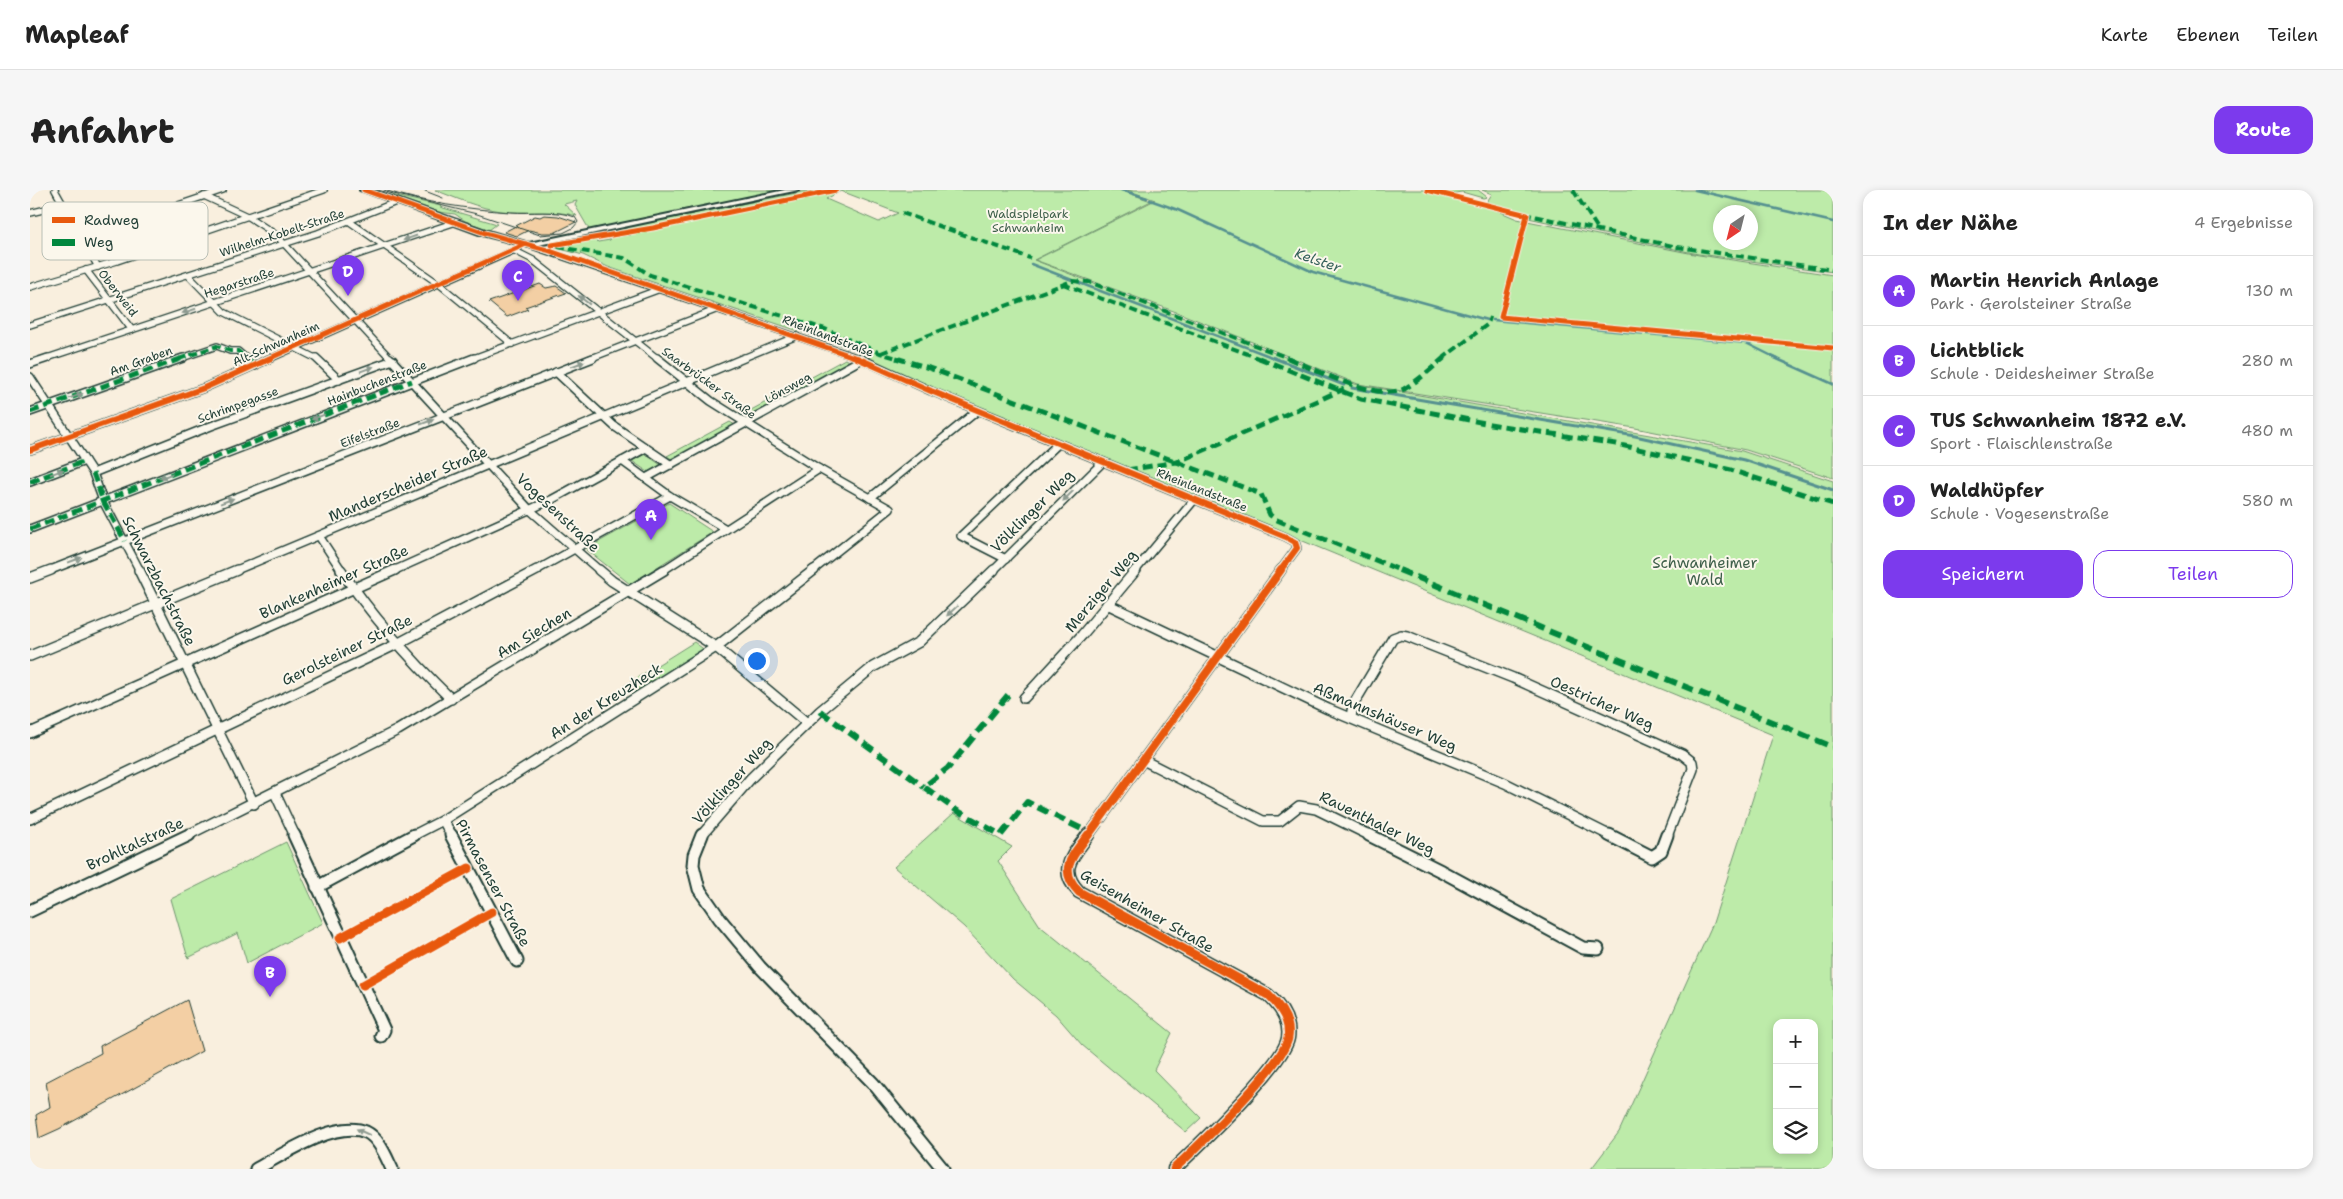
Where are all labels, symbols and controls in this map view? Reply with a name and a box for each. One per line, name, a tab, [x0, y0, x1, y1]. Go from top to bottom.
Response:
text: Mapleaf	[25, 19, 129, 51]
text: Karte	[2101, 23, 2148, 47]
text: Ebenen	[2176, 23, 2240, 47]
text: Teilen	[2268, 23, 2318, 47]
button: Route	[2214, 106, 2313, 154]
text: Anfahrt	[30, 107, 174, 154]
legend	[42, 202, 208, 260]
street label: Wilhelm-Kobelt-Straße	[218, 205, 347, 261]
north arrow	[1713, 205, 1758, 250]
park label: Waldspielpark Schwanheim	[987, 206, 1069, 236]
text: In der Nähe	[1883, 209, 2018, 237]
text: Radweg	[84, 211, 139, 229]
text: 4 Ergebnisse	[2194, 212, 2293, 233]
text: Weg	[84, 233, 113, 251]
one-way arrow	[402, 235, 417, 242]
water label: Kelster	[1292, 244, 1344, 276]
pin: D	[332, 255, 364, 296]
pin: C	[502, 260, 534, 301]
street label: Hegarstraße	[202, 264, 276, 302]
street label: Oberweid	[95, 266, 142, 320]
text: Martin Henrich Anlage	[1930, 268, 2159, 293]
text: A	[1893, 280, 1905, 301]
text: 130 m	[2246, 280, 2293, 301]
text: Park · Gerolsteiner Straße	[1930, 293, 2132, 314]
one-way arrow	[578, 294, 591, 305]
one-way arrow	[181, 308, 196, 316]
street label: Rheinlandstraße	[780, 311, 876, 361]
street label: Alt-Schwanheim	[230, 318, 322, 370]
text: Lichtblick	[1930, 338, 2024, 363]
street label: Am Graben	[107, 342, 175, 380]
street label: Saarbrücker Straße	[659, 343, 760, 423]
text: B	[1894, 350, 1904, 371]
text: 280 m	[2241, 350, 2293, 371]
street label: Hainbuchenstraße	[325, 357, 429, 409]
one-way arrow	[571, 359, 586, 367]
text: Schule · Deidesheimer Straße	[1930, 363, 2155, 384]
one-way arrow	[360, 365, 375, 372]
street label: Lönsweg	[762, 369, 814, 407]
street label: Schrimpegasse	[195, 383, 281, 427]
one-way arrow	[69, 392, 84, 400]
text: TUS Schwanheim 1872 e.V.	[1930, 408, 2187, 433]
one-way arrow	[310, 414, 325, 422]
street label: Eifelstraße	[338, 414, 402, 452]
one-way arrow	[420, 418, 434, 426]
text: C	[1894, 420, 1904, 441]
text: 480 m	[2241, 420, 2293, 441]
text: Sport · Flaischlenstraße	[1930, 433, 2113, 454]
street label: Manderscheider Straße	[325, 441, 491, 527]
street label: Völklinger Weg	[986, 465, 1078, 557]
street label: Rheinlandstraße	[1154, 465, 1250, 516]
one-way arrow	[50, 468, 65, 475]
street label: Vogesenstraße	[512, 469, 604, 557]
one-way arrow	[159, 473, 173, 481]
text: Waldhüpfer	[1930, 478, 2044, 503]
one-way arrow	[1062, 490, 1074, 502]
text: D	[1893, 490, 1905, 511]
text: 580 m	[2242, 490, 2293, 511]
one-way arrow	[220, 497, 235, 505]
pin: A	[635, 499, 667, 540]
text: Schule · Vogesenstraße	[1930, 503, 2109, 524]
street label: Schwarzbachstraße	[118, 513, 200, 649]
street label: Blankenheimer Straße	[256, 540, 412, 624]
street label: Merziger Weg	[1060, 545, 1142, 637]
button: Speichern	[1883, 550, 2083, 598]
button: Teilen	[2093, 550, 2293, 598]
park label: Schwanheimer Wald	[1652, 553, 1758, 590]
one-way arrow	[68, 556, 83, 563]
street label: Am Siechen	[493, 603, 575, 663]
one-way arrow	[947, 605, 959, 617]
street label: Gerolsteiner Straße	[278, 610, 416, 690]
your location	[744, 648, 770, 674]
street label: An der Kreuzheck	[546, 658, 666, 744]
street label: Oestricher Weg	[1547, 671, 1657, 735]
street label: Aßmannshäuser Weg	[1310, 678, 1460, 756]
street label: Völklinger Weg	[688, 733, 776, 829]
street label: Rauenthaler Weg	[1316, 786, 1438, 860]
street label: Brohltalstraße	[83, 813, 187, 875]
street label: Pirmasenser Straße	[451, 816, 535, 950]
street label: Geisenheimer Straße	[1076, 865, 1218, 957]
pin: B	[254, 956, 286, 997]
map controls	[1773, 1019, 1818, 1154]
button: +	[1773, 1019, 1818, 1064]
button: −	[1773, 1064, 1818, 1109]
button: layers	[1773, 1109, 1818, 1154]
one-way arrow	[356, 1127, 370, 1135]

